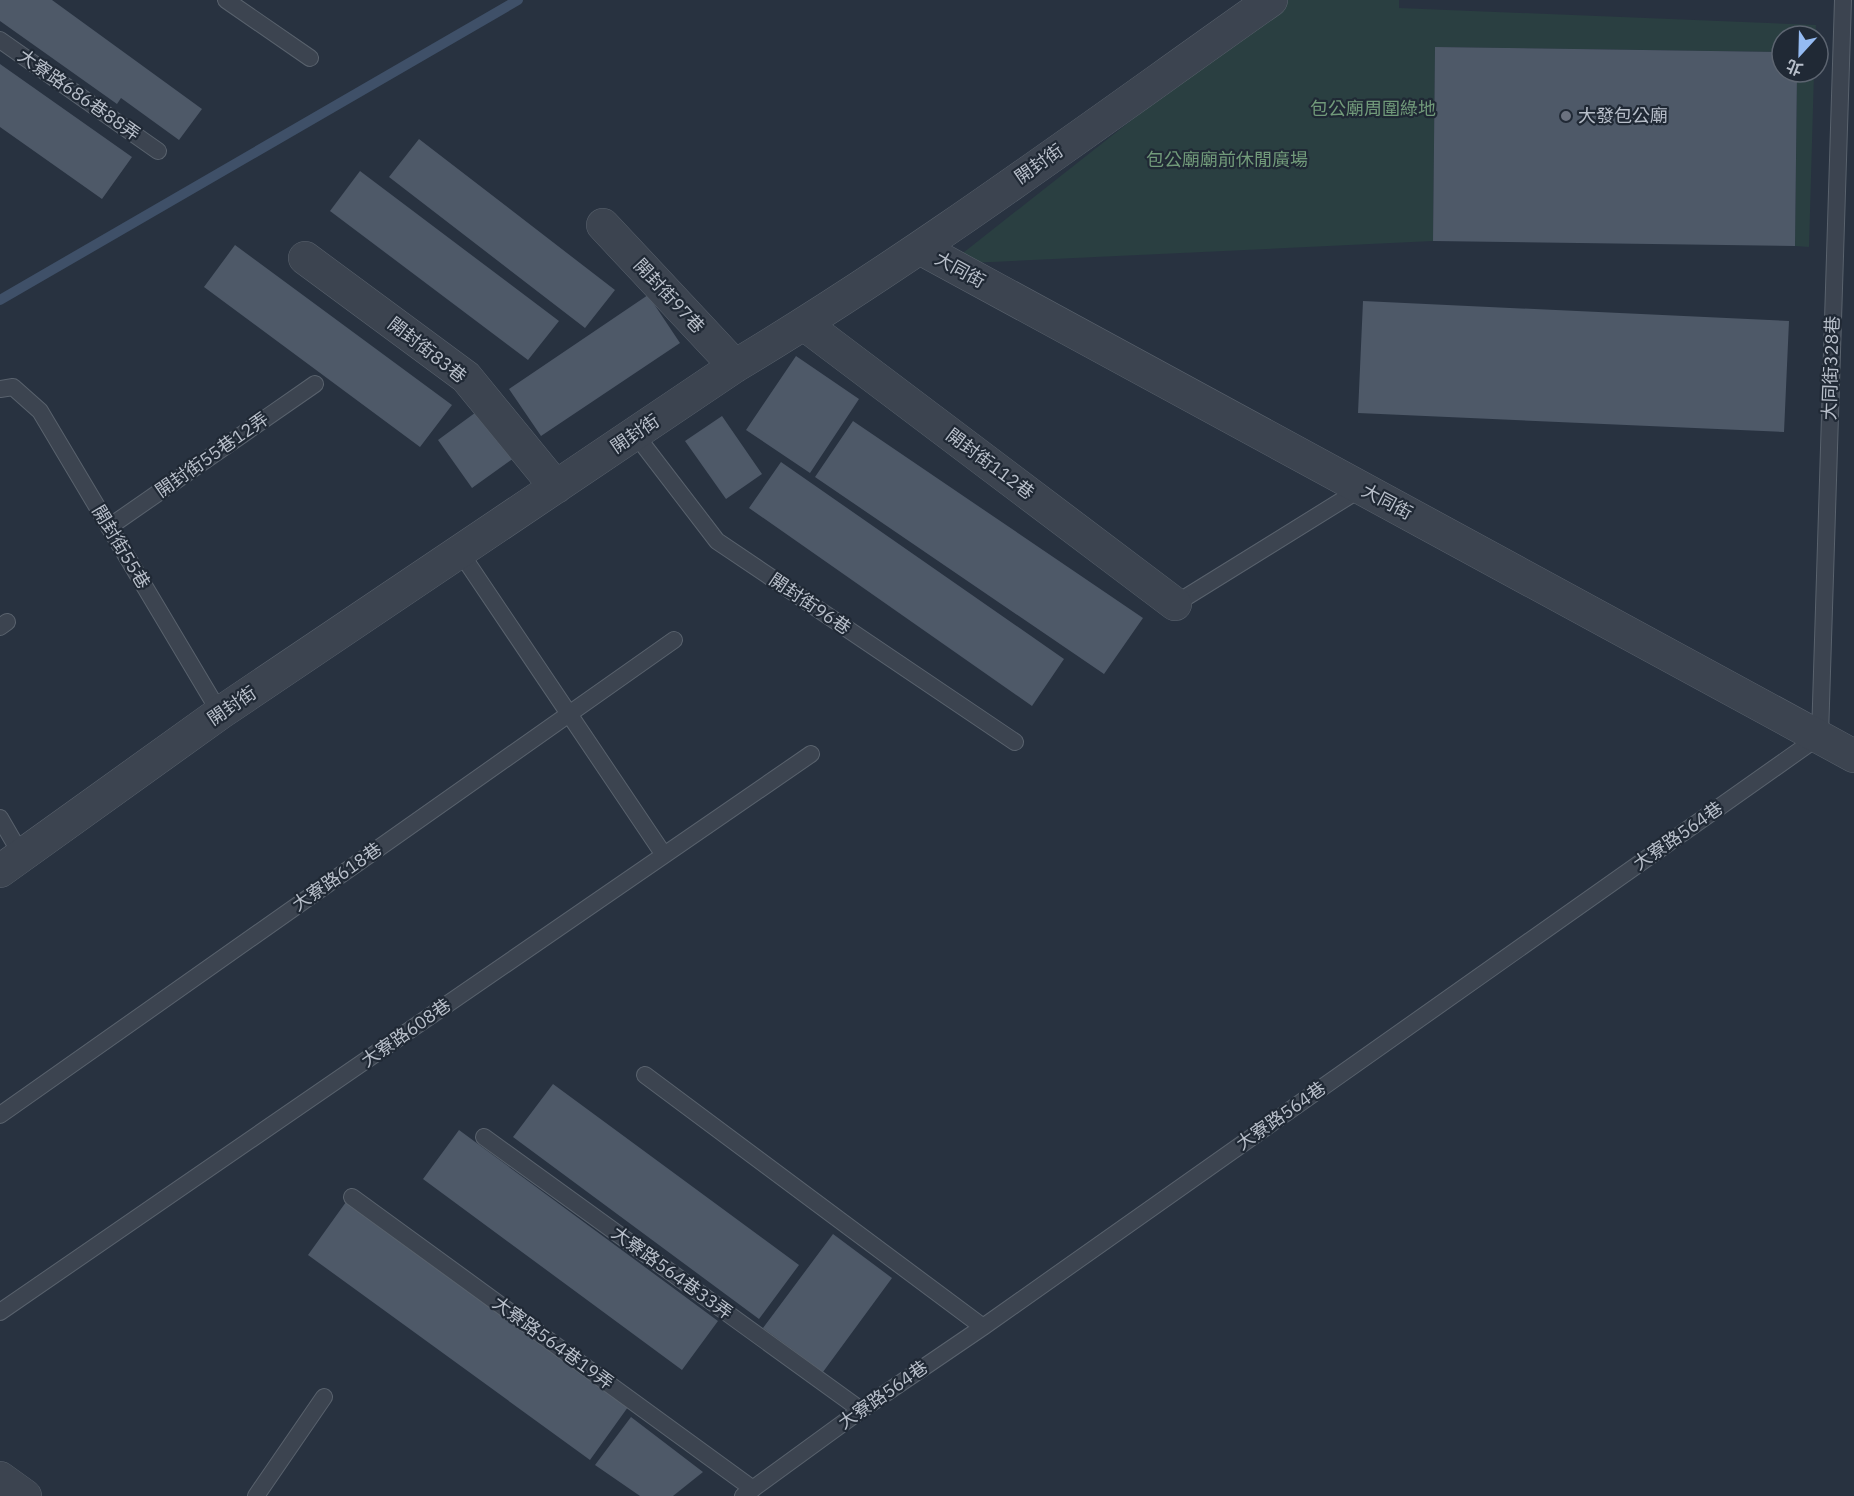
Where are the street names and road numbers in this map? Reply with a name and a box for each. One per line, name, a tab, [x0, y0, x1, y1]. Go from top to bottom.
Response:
street label: 大寮路686巷88弄	[14, 44, 145, 145]
street label: 開封街	[1010, 139, 1067, 188]
street label: 大同街	[931, 246, 989, 293]
street label: 開封街97巷	[629, 254, 710, 338]
street label: 開封街83巷	[383, 312, 471, 387]
street label: 大同街328巷	[1817, 315, 1844, 421]
street label: 開封街55巷12弄	[151, 407, 273, 502]
street label: 開封街	[606, 409, 664, 458]
street label: 開封街112巷	[942, 423, 1039, 504]
street label: 大同街	[1358, 479, 1416, 524]
street label: 開封街55巷	[87, 501, 155, 593]
street label: 開封街96巷	[765, 568, 856, 639]
street label: 開封街	[203, 681, 261, 730]
street label: 大寮路564巷	[1628, 796, 1727, 875]
street label: 大寮路618巷	[287, 837, 386, 916]
street label: 大寮路608巷	[356, 993, 455, 1072]
street label: 大寮路564巷	[1231, 1076, 1330, 1155]
street label: 大寮路564巷33弄	[607, 1221, 737, 1324]
street label: 大寮路564巷19弄	[488, 1291, 618, 1394]
street label: 大寮路564巷	[833, 1355, 932, 1434]

